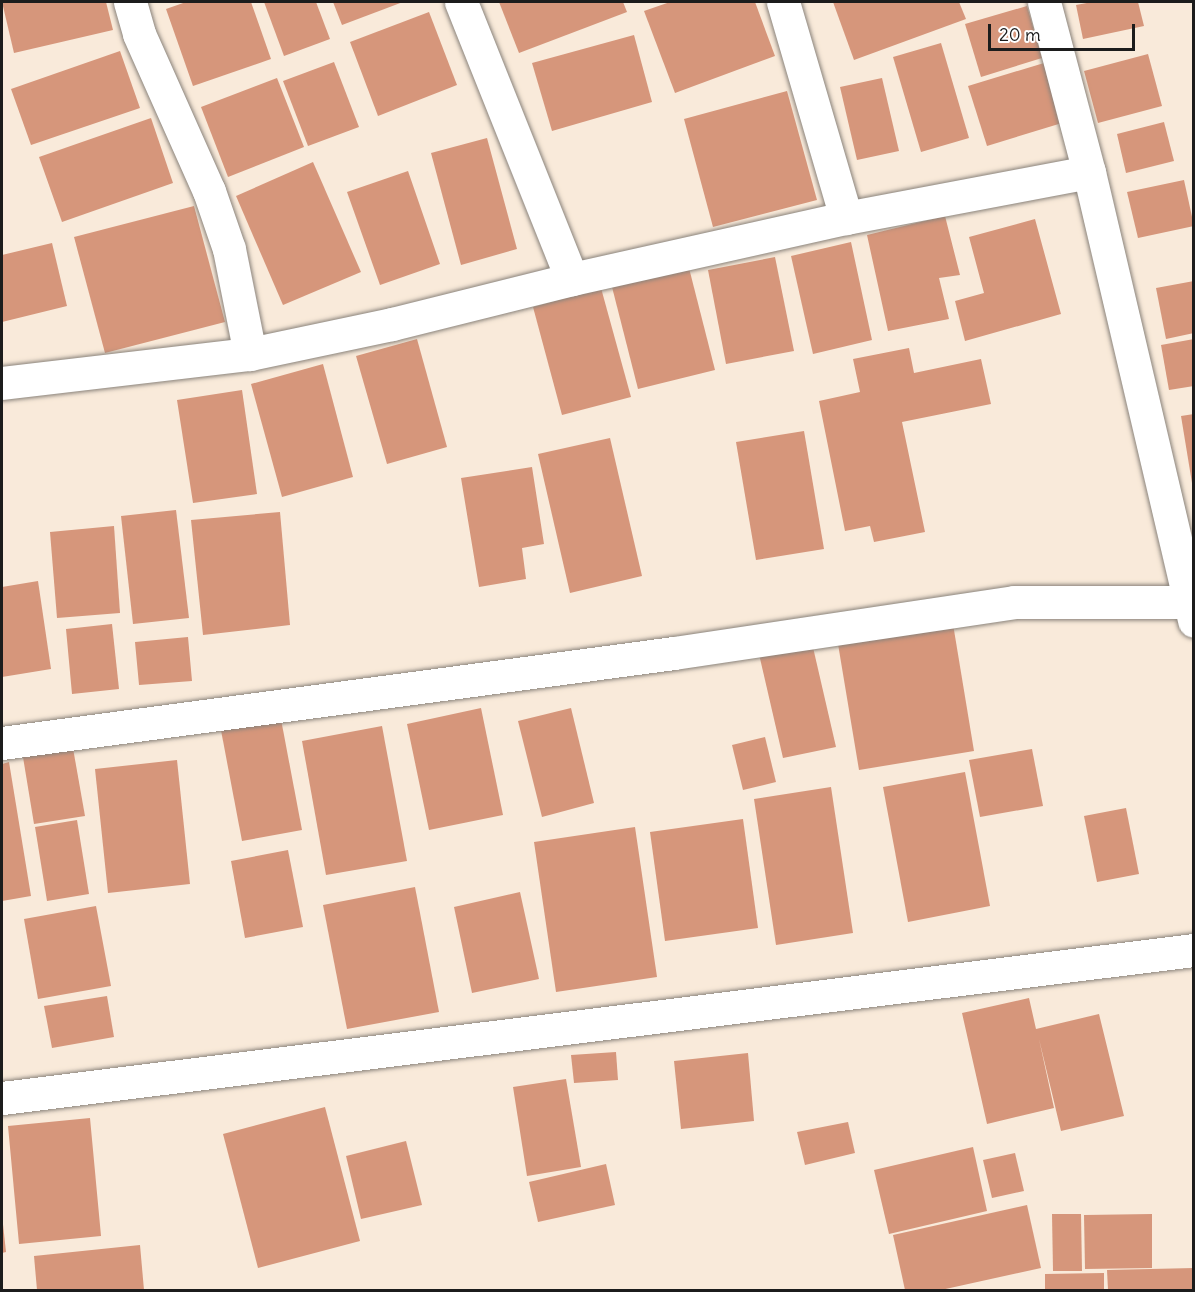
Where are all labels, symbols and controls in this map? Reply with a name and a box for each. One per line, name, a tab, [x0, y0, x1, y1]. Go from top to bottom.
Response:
scale bar	[991, 12, 1138, 50]
text: 20 m	[999, 23, 1041, 46]

